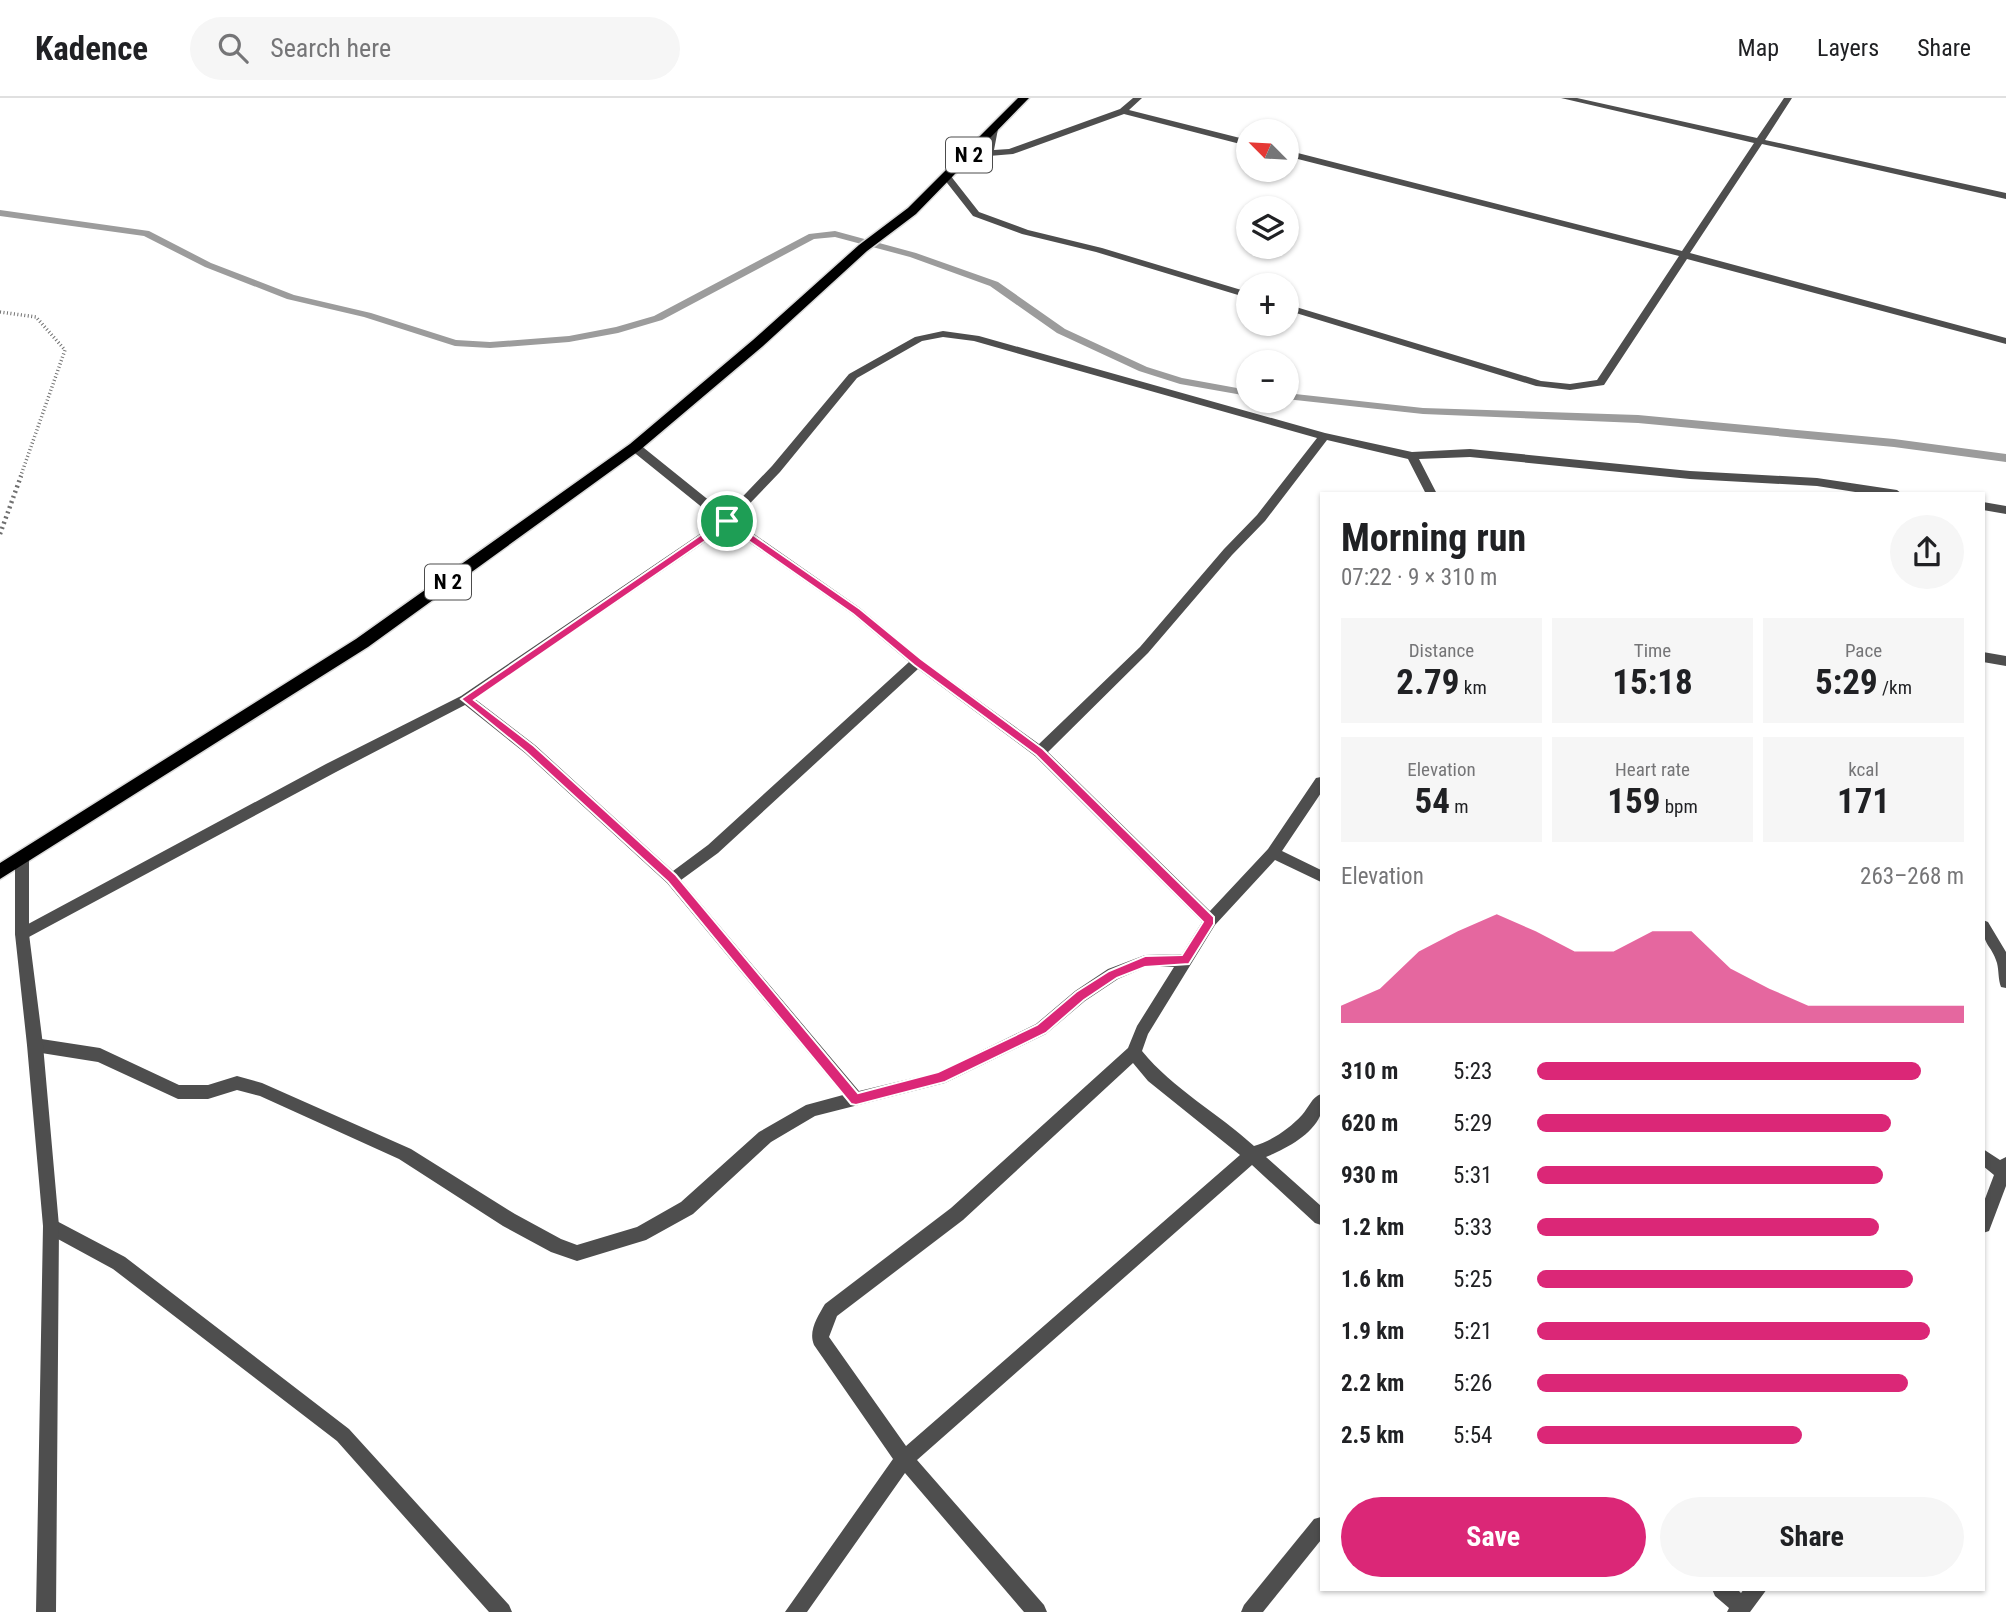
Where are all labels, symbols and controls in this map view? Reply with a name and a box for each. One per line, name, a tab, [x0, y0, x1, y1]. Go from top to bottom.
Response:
search box	[190, 17, 680, 80]
text: Kadence	[35, 29, 148, 68]
icon: search	[214, 29, 252, 67]
text: Search here	[270, 33, 391, 63]
text: Map	[1738, 34, 1779, 62]
text: Layers	[1817, 34, 1879, 62]
text: Share	[1917, 34, 1971, 62]
north arrow	[1236, 119, 1298, 182]
map controls	[1236, 119, 1299, 413]
road number: N 2	[946, 138, 992, 172]
button: layers	[1236, 196, 1299, 259]
button: +	[1236, 273, 1299, 336]
button: −	[1236, 350, 1299, 413]
pin	[697, 491, 757, 551]
icon: arrive	[708, 502, 746, 540]
button: share	[1890, 515, 1964, 589]
text: Morning run	[1341, 516, 1526, 560]
road number: N 2	[425, 564, 471, 600]
text: 07:22 · 9 × 310 m	[1341, 564, 1497, 591]
text: Distance	[1409, 639, 1474, 662]
text: Time	[1634, 639, 1671, 662]
text: Pace	[1845, 639, 1882, 662]
text: 2.79	[1396, 662, 1460, 703]
text: 15:18	[1612, 662, 1693, 703]
text: 5:29	[1815, 662, 1878, 703]
text: km	[1460, 676, 1487, 699]
text: /km	[1878, 676, 1912, 699]
text: Elevation	[1407, 758, 1476, 781]
text: Heart rate	[1615, 758, 1690, 781]
text: kcal	[1848, 758, 1879, 781]
text: 54	[1414, 781, 1450, 822]
text: 159	[1607, 781, 1660, 822]
text: 171	[1837, 781, 1890, 822]
text: m	[1450, 795, 1469, 818]
text: bpm	[1660, 795, 1698, 818]
text: Elevation	[1341, 863, 1424, 890]
text: 263–268 m	[1860, 863, 1964, 890]
text: 310 m	[1341, 1058, 1398, 1085]
text: 5:23	[1453, 1058, 1492, 1085]
text: 620 m	[1341, 1110, 1398, 1137]
text: 5:29	[1453, 1110, 1492, 1137]
text: 930 m	[1341, 1162, 1398, 1189]
text: 5:31	[1453, 1162, 1492, 1189]
text: 1.2 km	[1341, 1214, 1404, 1241]
text: 5:33	[1453, 1214, 1492, 1241]
text: 1.6 km	[1341, 1266, 1404, 1293]
text: 5:25	[1453, 1266, 1492, 1293]
text: 1.9 km	[1341, 1318, 1404, 1345]
text: 5:21	[1453, 1318, 1492, 1345]
text: 2.2 km	[1341, 1370, 1404, 1397]
text: 5:26	[1453, 1370, 1492, 1397]
text: 2.5 km	[1341, 1422, 1404, 1449]
text: 5:54	[1453, 1422, 1492, 1449]
button: Save	[1341, 1497, 1646, 1577]
button: Share	[1660, 1497, 1964, 1577]

